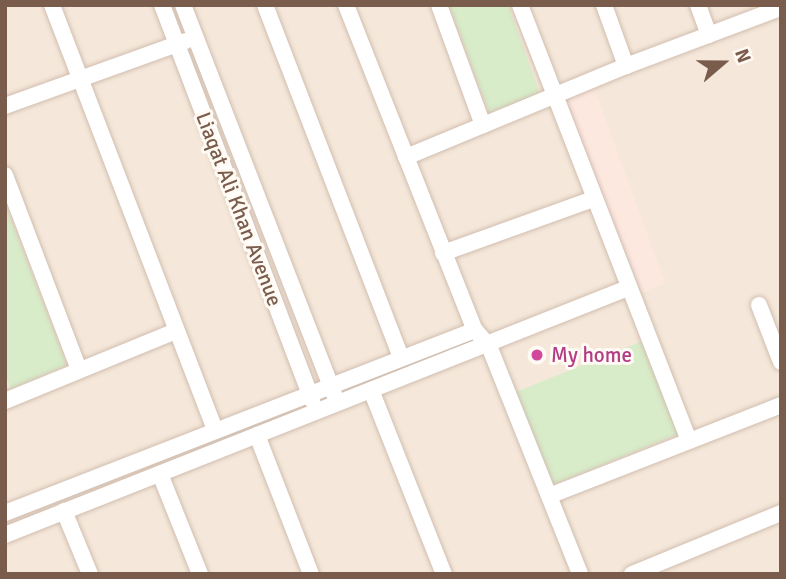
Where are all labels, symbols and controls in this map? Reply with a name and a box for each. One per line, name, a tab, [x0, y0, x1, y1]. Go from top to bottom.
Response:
north arrow	[688, 28, 758, 98]
text: N	[729, 46, 756, 66]
street label: Liaqat Ali Khan Avenue	[190, 108, 288, 310]
place label: My home	[551, 342, 632, 368]
marker: My home	[529, 347, 545, 363]

